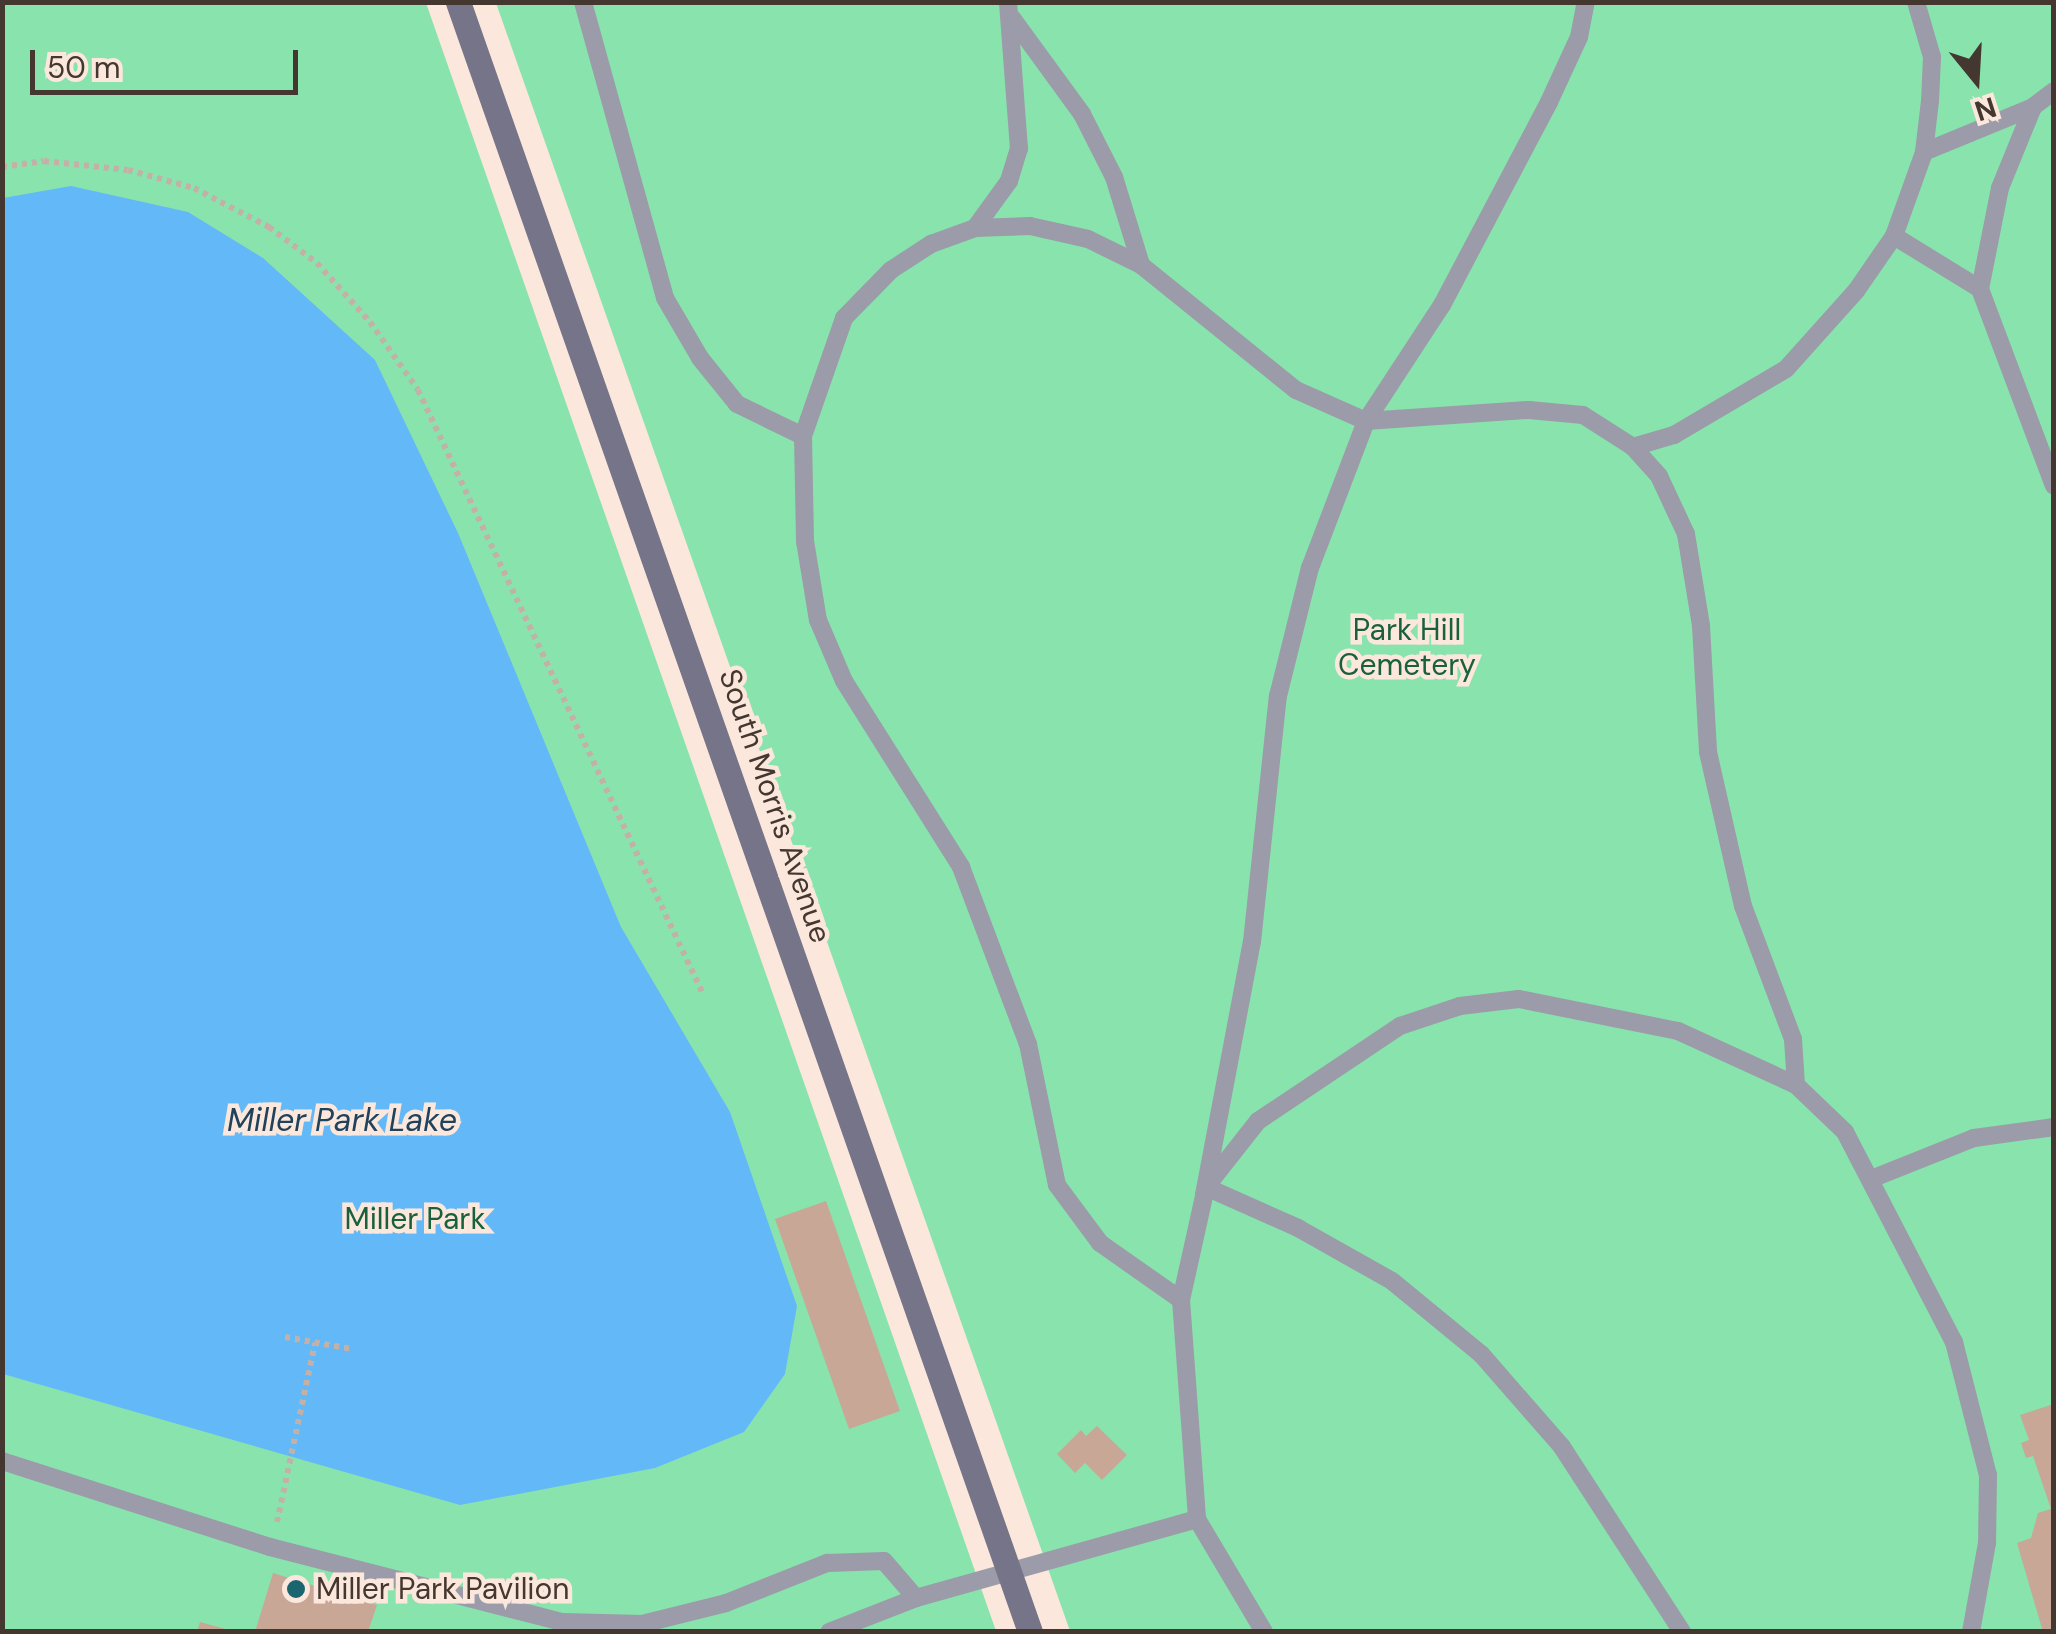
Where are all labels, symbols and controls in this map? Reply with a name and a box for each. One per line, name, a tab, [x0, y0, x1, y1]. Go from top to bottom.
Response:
scale bar	[35, 30, 302, 92]
north arrow	[1926, 30, 2026, 130]
text: 50 m	[47, 48, 121, 87]
text: N	[1970, 88, 2001, 130]
park label: Park Hill Cemetery	[1338, 612, 1476, 682]
street label: South Morris Avenue	[711, 665, 839, 947]
water label: Miller Park Lake	[227, 1101, 457, 1139]
park label: Miller Park	[344, 1201, 486, 1237]
place label: Miller Park Pavilion	[316, 1571, 570, 1607]
marker: Miller Park Pavilion	[285, 1578, 307, 1600]

